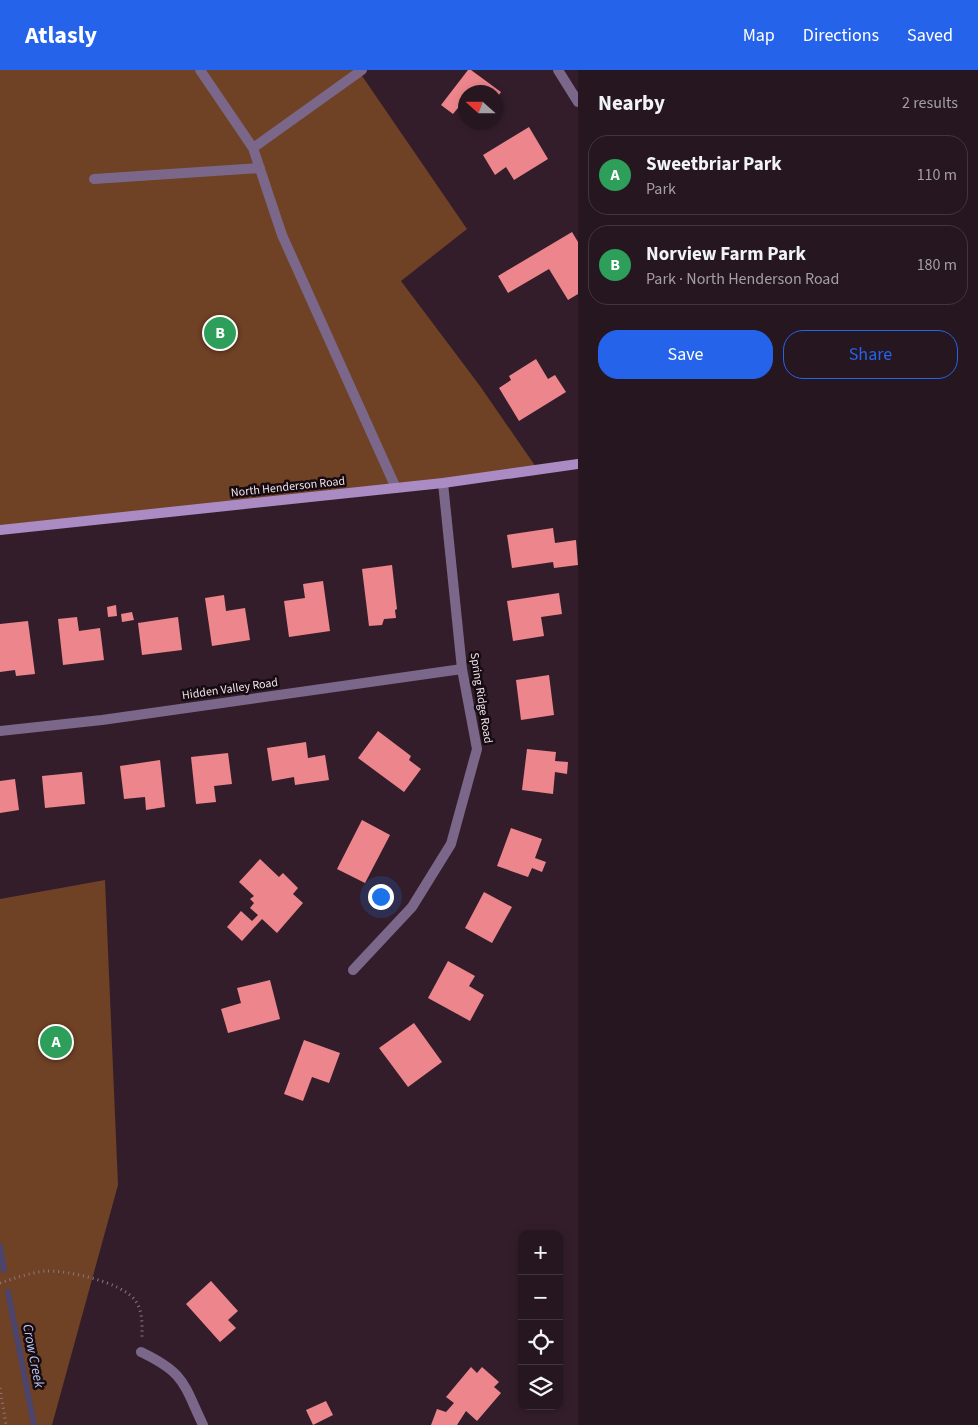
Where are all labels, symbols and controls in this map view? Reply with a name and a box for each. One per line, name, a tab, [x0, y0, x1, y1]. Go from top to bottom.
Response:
text: Atlasly	[25, 18, 97, 53]
text: Map	[743, 23, 775, 48]
text: Directions	[803, 23, 879, 48]
text: Saved	[907, 23, 953, 48]
north arrow	[458, 85, 503, 130]
text: Nearby	[598, 88, 665, 118]
text: 2 results	[902, 92, 958, 114]
text: Sweetbriar Park	[646, 151, 782, 178]
text: A	[610, 164, 620, 186]
text: 110 m	[917, 164, 957, 186]
text: Park	[646, 178, 676, 200]
text: Norview Farm Park	[646, 241, 806, 268]
text: B	[610, 254, 620, 276]
text: 180 m	[917, 254, 957, 276]
text: Park · North Henderson Road	[646, 268, 839, 290]
pin: B	[204, 314, 236, 352]
button: Save	[598, 330, 773, 379]
button: Share	[783, 330, 958, 379]
street label: North Henderson Road	[230, 473, 346, 501]
street label: Spring Ridge Road	[465, 651, 497, 745]
street label: Hidden Valley Road	[181, 674, 279, 704]
your location	[368, 884, 394, 910]
pin: A	[40, 1023, 72, 1061]
map controls	[518, 1230, 563, 1410]
button: +	[518, 1230, 563, 1275]
button: −	[518, 1275, 563, 1320]
button: locate	[518, 1320, 563, 1365]
water label: Crow Creek	[17, 1322, 49, 1390]
button: layers	[518, 1365, 563, 1410]

